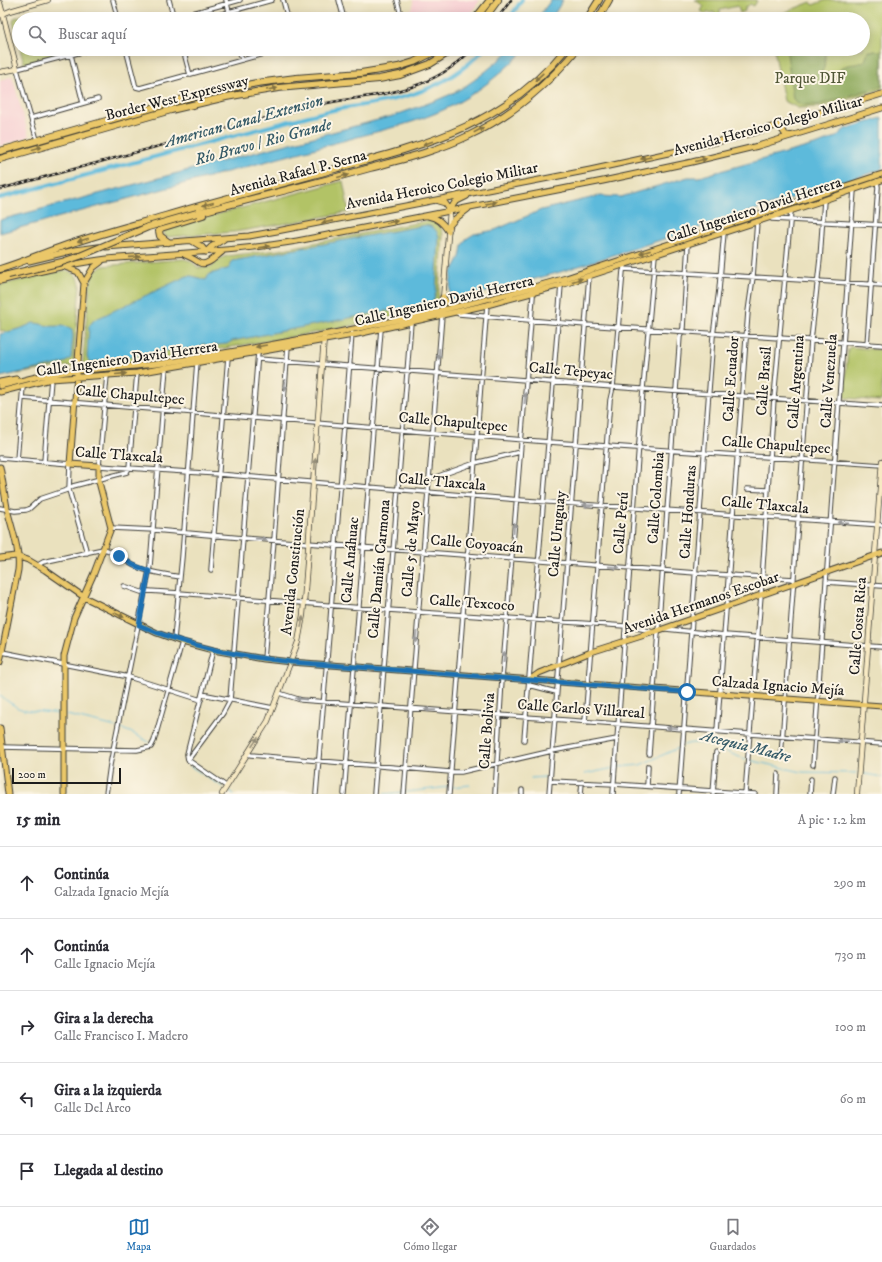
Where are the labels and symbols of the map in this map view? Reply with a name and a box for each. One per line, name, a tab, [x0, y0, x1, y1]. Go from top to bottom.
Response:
park label: Parque DIF	[774, 69, 846, 88]
street label: Border West Expressway	[103, 71, 252, 125]
one-way arrow	[534, 72, 544, 82]
one-way arrow	[266, 86, 278, 92]
water label: American Canal Extension	[161, 90, 325, 152]
street label: Avenida Heroico Colegio Militar	[671, 91, 865, 160]
water label: Río Bravo / Rio Grande	[192, 114, 334, 170]
one-way arrow	[473, 127, 485, 134]
one-way arrow	[421, 140, 433, 146]
one-way arrow	[32, 145, 44, 151]
street label: Avenida Rafael P. Serna	[228, 145, 369, 200]
one-way arrow	[640, 155, 652, 161]
one-way arrow	[695, 157, 707, 163]
street label: Avenida Heroico Colegio Militar	[344, 158, 540, 214]
one-way arrow	[337, 172, 349, 178]
street label: Calle Ingeniero David Herrera	[664, 173, 844, 247]
one-way arrow	[485, 200, 497, 206]
one-way arrow	[202, 201, 214, 207]
one-way arrow	[320, 219, 333, 225]
one-way arrow	[386, 219, 398, 225]
one-way arrow	[77, 237, 89, 243]
one-way arrow	[258, 244, 270, 250]
one-way arrow	[639, 249, 651, 255]
one-way arrow	[129, 254, 141, 261]
street label: Calle Ingeniero David Herrera	[353, 271, 536, 331]
one-way arrow	[571, 277, 583, 283]
street label: Calle Venezuela	[816, 333, 842, 429]
street label: Calle Argentina	[783, 334, 809, 430]
street label: Calle Ecuador	[719, 335, 743, 422]
street label: Calle Ingeniero David Herrera	[35, 337, 219, 381]
one-way arrow	[255, 343, 267, 349]
street label: Calle Brasil	[752, 345, 776, 416]
one-way arrow	[436, 348, 443, 360]
street label: Calle Tepeyac	[528, 358, 614, 384]
one-way arrow	[115, 371, 127, 377]
one-way arrow	[282, 379, 289, 391]
street label: Calle Chapultepec	[75, 381, 186, 409]
one-way arrow	[522, 392, 528, 404]
street label: Calle Chapultepec	[398, 408, 509, 436]
street label: Calle Chapultepec	[721, 432, 832, 458]
street label: Calle Tlaxcala	[74, 442, 164, 468]
street label: Calle Colombia	[643, 451, 669, 545]
one-way arrow	[312, 458, 319, 470]
street label: Calle Honduras	[675, 465, 701, 559]
street label: Calle Tlaxcala	[397, 469, 487, 495]
street label: Calle Uruguay	[544, 489, 570, 578]
street label: Calle Perú	[609, 491, 633, 555]
street label: Calle Tlaxcala	[720, 492, 810, 518]
street label: Calle Damián Carmona	[363, 498, 395, 639]
street label: Calle 5 de Mayo	[397, 500, 425, 598]
one-way arrow	[581, 502, 594, 508]
street label: Avenida Constitución	[277, 508, 309, 636]
street label: Calle Anáhuac	[337, 516, 363, 604]
one-way arrow	[837, 519, 849, 526]
one-way arrow	[511, 522, 518, 534]
street label: Calle Coyoacán	[430, 530, 525, 558]
one-way arrow	[255, 536, 267, 543]
route end	[110, 547, 128, 565]
one-way arrow	[608, 563, 620, 570]
street label: Avenida Hermanos Escobar	[620, 567, 782, 639]
street label: Calle Costa Rica	[845, 576, 871, 676]
street label: Calle Texcoco	[429, 591, 515, 615]
one-way arrow	[113, 612, 124, 618]
one-way arrow	[299, 616, 305, 628]
one-way arrow	[413, 631, 419, 643]
one-way arrow	[500, 651, 507, 663]
street label: Calzada Ignacio Mejía	[711, 672, 846, 700]
route start	[678, 683, 696, 701]
street label: Calle Bolivia	[475, 691, 499, 770]
street label: Calle Carlos Villareal	[517, 695, 646, 723]
one-way arrow	[295, 696, 307, 702]
one-way arrow	[424, 706, 436, 713]
one-way arrow	[666, 724, 678, 731]
water label: Acequia Madre	[697, 725, 793, 767]
one-way arrow	[251, 737, 259, 747]
one-way arrow	[837, 737, 849, 744]
scale bar	[12, 766, 121, 785]

